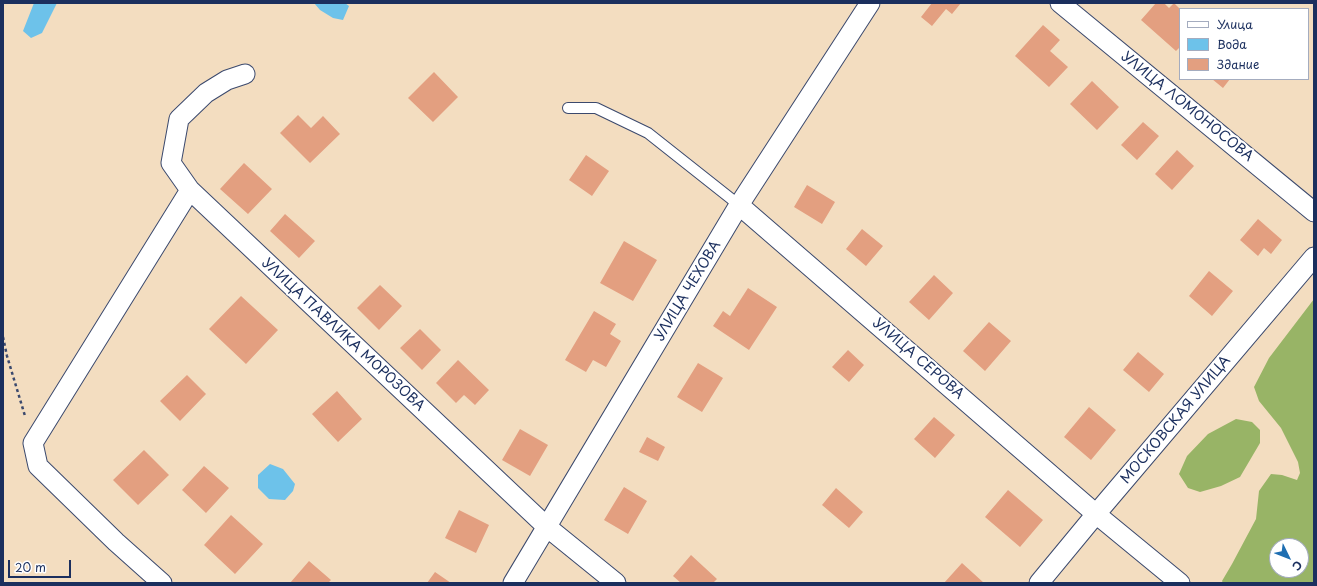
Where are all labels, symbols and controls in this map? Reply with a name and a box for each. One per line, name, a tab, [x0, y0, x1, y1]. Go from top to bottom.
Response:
legend	[1179, 8, 1309, 80]
text: Улица	[1217, 15, 1253, 33]
text: Вода	[1217, 35, 1247, 53]
street label: УЛИЦА ЛОМОНОСОВА	[1118, 49, 1256, 165]
text: Здание	[1217, 55, 1259, 73]
street label: УЛИЦА ЧЕХОВА	[651, 238, 725, 344]
street label: УЛИЦА ПАВЛИКА МОРОЗОВА	[258, 255, 428, 415]
street label: УЛИЦА СЕРОВА	[869, 315, 967, 403]
street label: МОСКОВСКАЯ УЛИЦА	[1118, 353, 1234, 487]
north arrow	[1269, 538, 1309, 578]
scale bar	[10, 552, 73, 578]
text: С	[1288, 557, 1306, 575]
text: 20 m	[15, 558, 46, 576]

